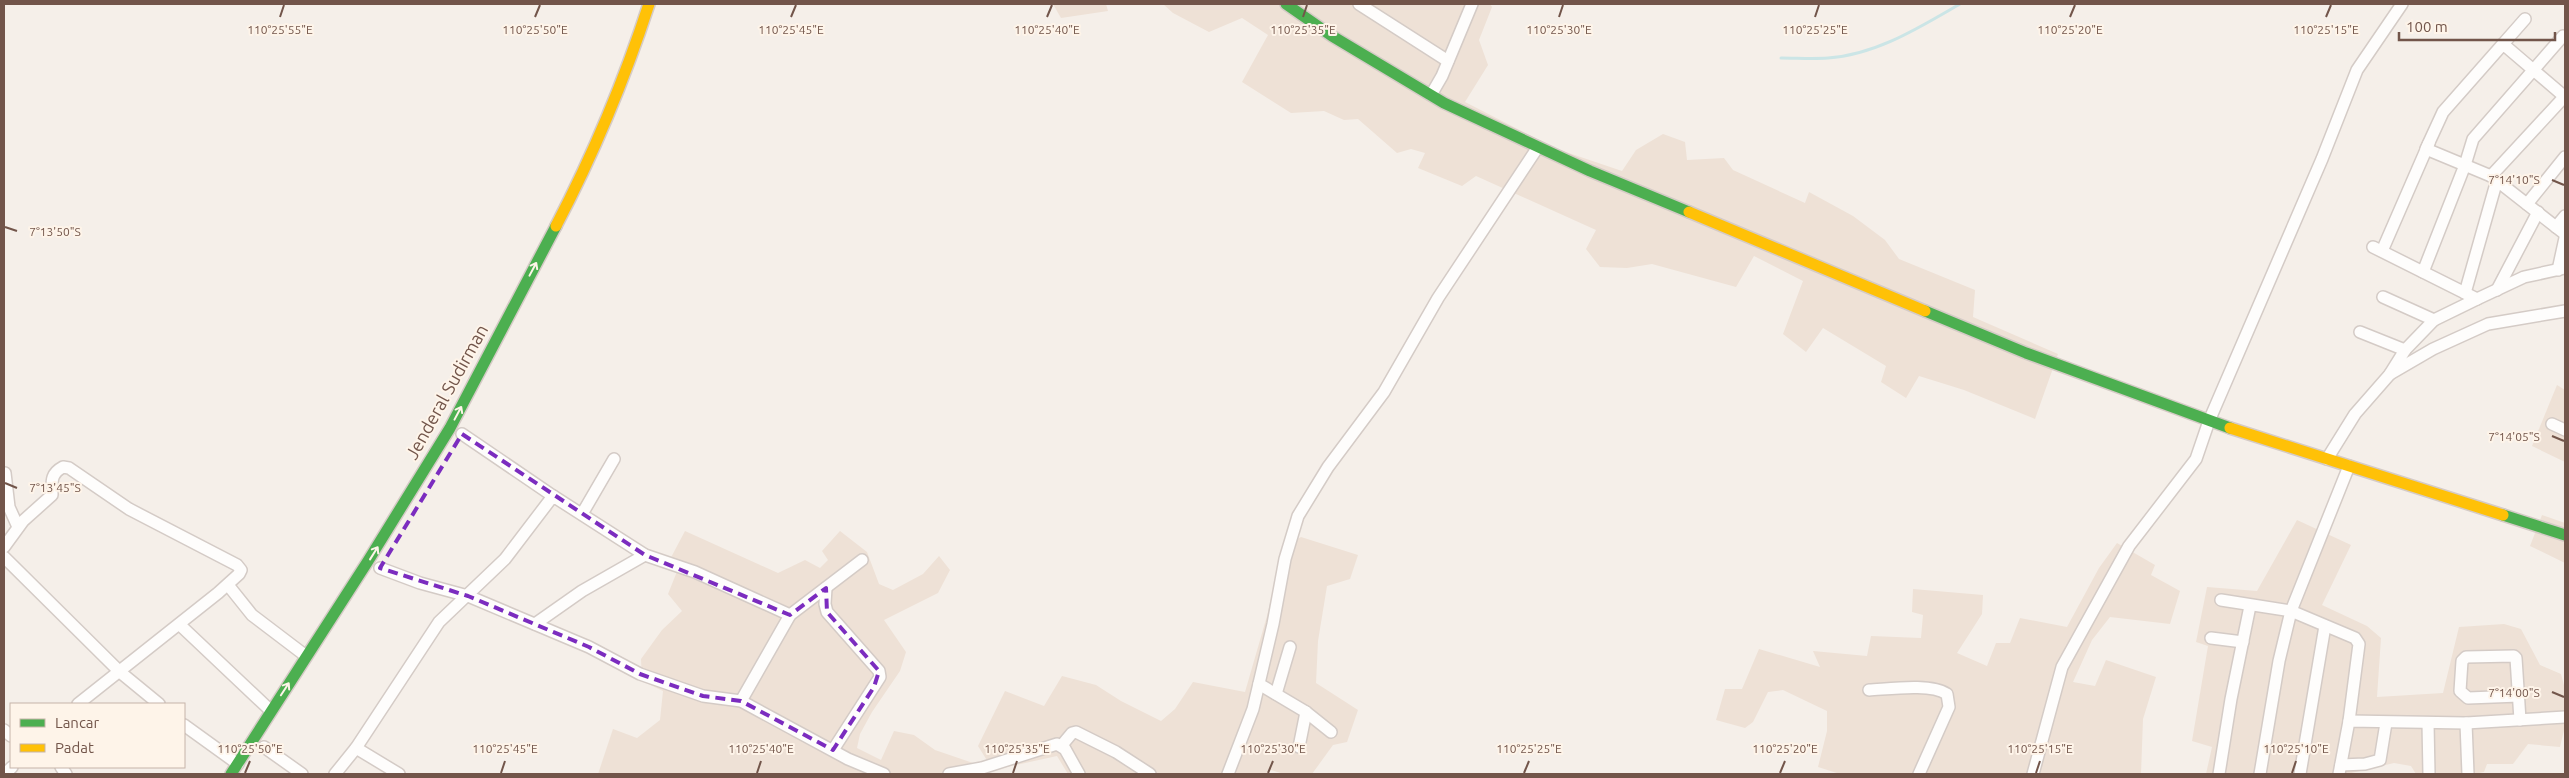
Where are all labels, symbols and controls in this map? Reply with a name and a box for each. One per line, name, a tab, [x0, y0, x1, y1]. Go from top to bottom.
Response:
scale bar	[2399, 10, 2555, 42]
text: 100 m	[2406, 18, 2448, 35]
text: 110°25'55"E	[247, 23, 313, 36]
text: 110°25'50"E	[502, 23, 568, 36]
text: 110°25'45"E	[758, 23, 824, 36]
text: 110°25'40"E	[1014, 23, 1080, 36]
text: 110°25'35"E	[1270, 23, 1336, 36]
text: 110°25'30"E	[1526, 23, 1592, 36]
text: 110°25'25"E	[1782, 23, 1848, 36]
text: 110°25'20"E	[2037, 23, 2103, 36]
text: 110°25'15"E	[2293, 23, 2359, 36]
text: 7°14'10"S	[2488, 173, 2540, 186]
text: 7°13'50"S	[29, 225, 81, 238]
one-way arrow	[528, 262, 538, 277]
street label: Jenderal Sudirman	[401, 321, 491, 462]
one-way arrow	[453, 407, 463, 421]
text: 7°14'05"S	[2488, 430, 2540, 443]
text: 7°13'45"S	[29, 481, 81, 494]
one-way arrow	[369, 546, 379, 560]
one-way arrow	[281, 682, 291, 696]
text: 7°14'00"S	[2488, 686, 2540, 699]
legend	[10, 703, 185, 768]
text: Lancar	[55, 714, 100, 731]
text: Padat	[55, 739, 94, 756]
text: 110°25'50"E	[217, 742, 283, 755]
text: 110°25'45"E	[472, 742, 538, 755]
text: 110°25'40"E	[728, 742, 794, 755]
text: 110°25'35"E	[984, 742, 1050, 755]
text: 110°25'30"E	[1240, 742, 1306, 755]
text: 110°25'25"E	[1496, 742, 1562, 755]
text: 110°25'20"E	[1752, 742, 1818, 755]
text: 110°25'15"E	[2007, 742, 2073, 755]
text: 110°25'10"E	[2263, 742, 2329, 755]

